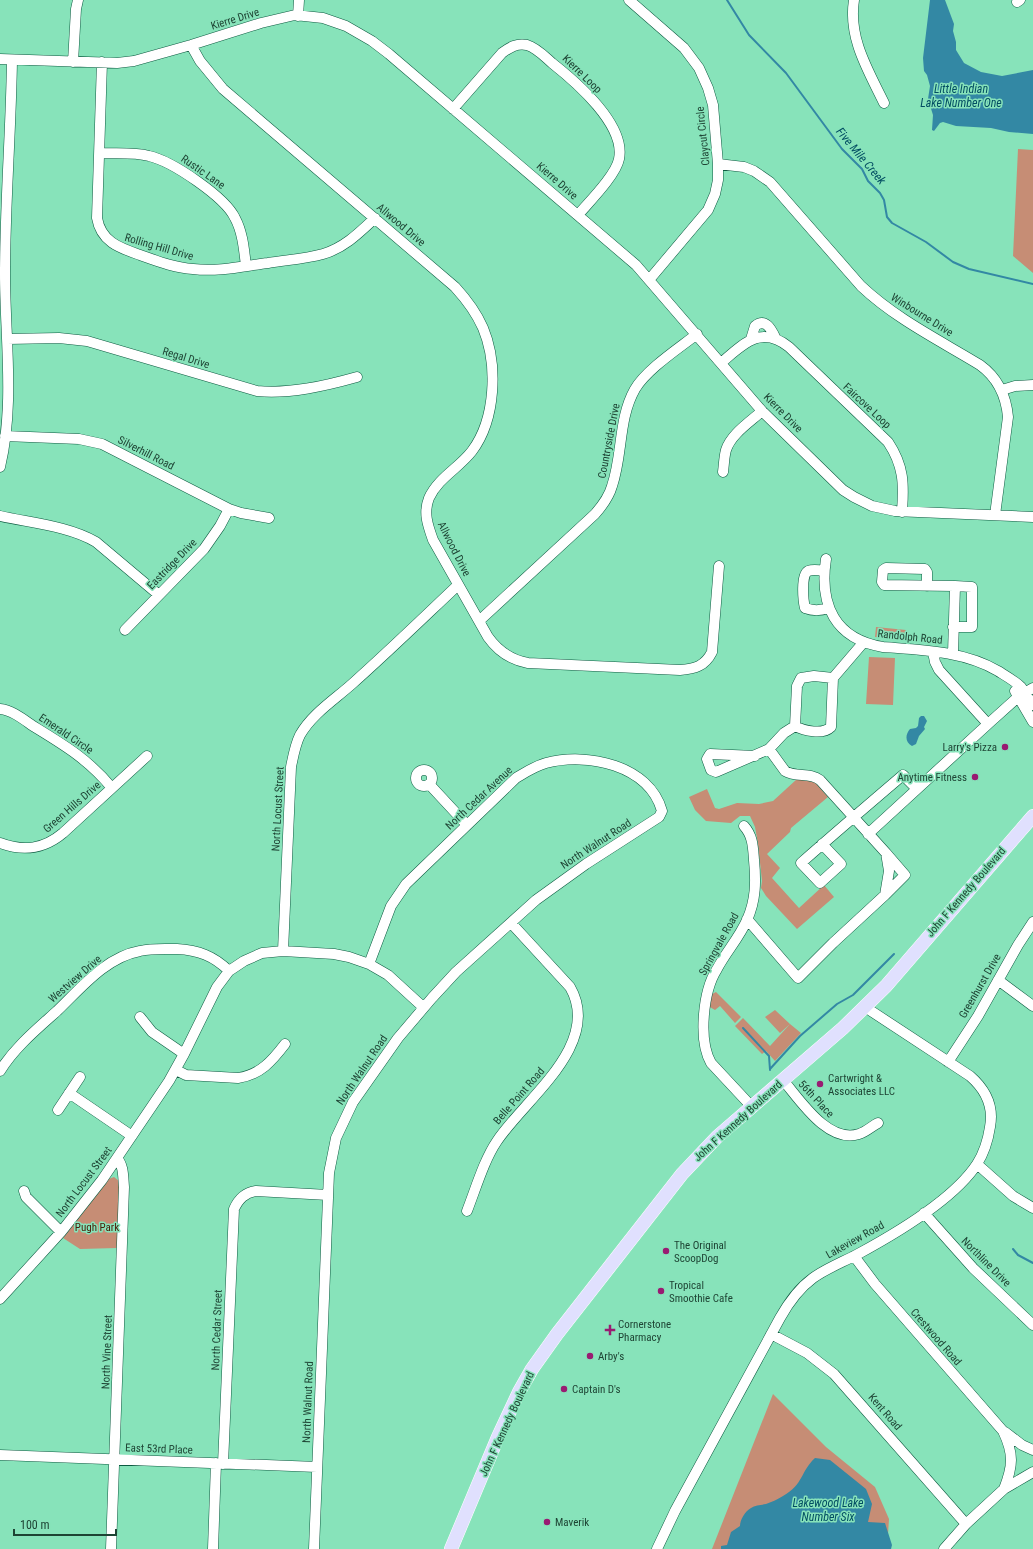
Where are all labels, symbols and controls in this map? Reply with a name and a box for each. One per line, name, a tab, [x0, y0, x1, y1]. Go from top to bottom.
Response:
street label: Kierre Drive	[209, 5, 261, 33]
street label: Kierre Loop	[560, 52, 604, 96]
water label: Little Indian Lake Number One	[920, 82, 1002, 110]
street label: Claycut Circle	[693, 106, 713, 166]
water label: Five Mile Creek	[833, 125, 889, 188]
street label: Rustic Lane	[179, 152, 227, 192]
street label: Kierre Drive	[534, 160, 580, 202]
street label: Allwood Drive	[374, 201, 428, 249]
street label: Rolling Hill Drive	[123, 231, 195, 263]
street label: Winbourne Drive	[889, 291, 955, 339]
street label: Regal Drive	[161, 345, 211, 371]
street label: Faircove Loop	[840, 381, 894, 431]
street label: Kierre Drive	[761, 391, 805, 435]
street label: Countryside Drive	[595, 402, 623, 480]
street label: Silverhill Road	[116, 433, 176, 473]
street label: Allwood Drive	[435, 520, 473, 578]
street label: Eastridge Drive	[145, 536, 199, 592]
street label: Randolph Road	[877, 627, 943, 647]
street label: Emerald Circle	[36, 711, 96, 757]
place label: Larry's Pizza	[942, 741, 997, 754]
marker: Larry's Pizza	[1000, 742, 1010, 752]
street label: North Cedar Avenue	[443, 764, 515, 832]
street label: North Locust Street	[269, 766, 287, 852]
place label: Anytime Fitness	[897, 771, 967, 784]
marker: Anytime Fitness	[970, 772, 980, 782]
street label: Green Hills Drive	[41, 779, 103, 835]
street label: North Walnut Road	[558, 816, 634, 872]
street label: John F Kennedy Boulevard	[924, 845, 1008, 939]
street label: Springvale Road	[696, 910, 742, 978]
street label: Greenhurst Drive	[956, 952, 1004, 1020]
street label: Westview Drive	[46, 953, 104, 1005]
street label: North Walnut Road	[334, 1033, 390, 1107]
street label: Belle Point Road	[491, 1065, 547, 1127]
place label: Cartwright & Associates LLC	[828, 1072, 895, 1098]
street label: John F Kennedy Boulevard	[691, 1078, 785, 1164]
street label: 56th Place	[796, 1078, 836, 1120]
marker: Cartwright & Associates LLC	[815, 1079, 825, 1089]
street label: North Locust Street	[53, 1144, 115, 1220]
street label: Lakeview Road	[824, 1219, 886, 1261]
park label: Pugh Park	[75, 1221, 119, 1234]
street label: Northline Drive	[959, 1235, 1013, 1289]
place label: The Original ScoopDog	[674, 1239, 726, 1265]
marker: The Original ScoopDog	[661, 1246, 671, 1256]
place label: Tropical Smoothie Cafe	[669, 1279, 733, 1305]
marker: Tropical Smoothie Cafe	[656, 1286, 666, 1296]
street label: North Cedar Street	[209, 1289, 225, 1371]
street label: Crestwood Road	[908, 1306, 964, 1368]
street label: North Vine Street	[99, 1315, 115, 1389]
place label: Cornerstone Pharmacy	[618, 1318, 671, 1344]
marker: Cornerstone Pharmacy	[605, 1325, 615, 1335]
place label: Arby's	[598, 1350, 624, 1363]
marker: Arby's	[585, 1351, 595, 1361]
street label: North Walnut Road	[300, 1361, 316, 1443]
street label: John F Kennedy Boulevard	[477, 1369, 537, 1479]
place label: Captain D's	[572, 1383, 621, 1396]
marker: Captain D's	[559, 1384, 569, 1394]
street label: Kent Road	[866, 1391, 904, 1433]
street label: East 53rd Place	[125, 1441, 193, 1457]
water label: Lakewood Lake Number Six	[792, 1496, 864, 1524]
scale bar	[14, 1511, 116, 1537]
place label: Maverik	[555, 1516, 589, 1529]
marker: Maverik	[542, 1517, 552, 1527]
text: 100 m	[20, 1518, 50, 1532]

